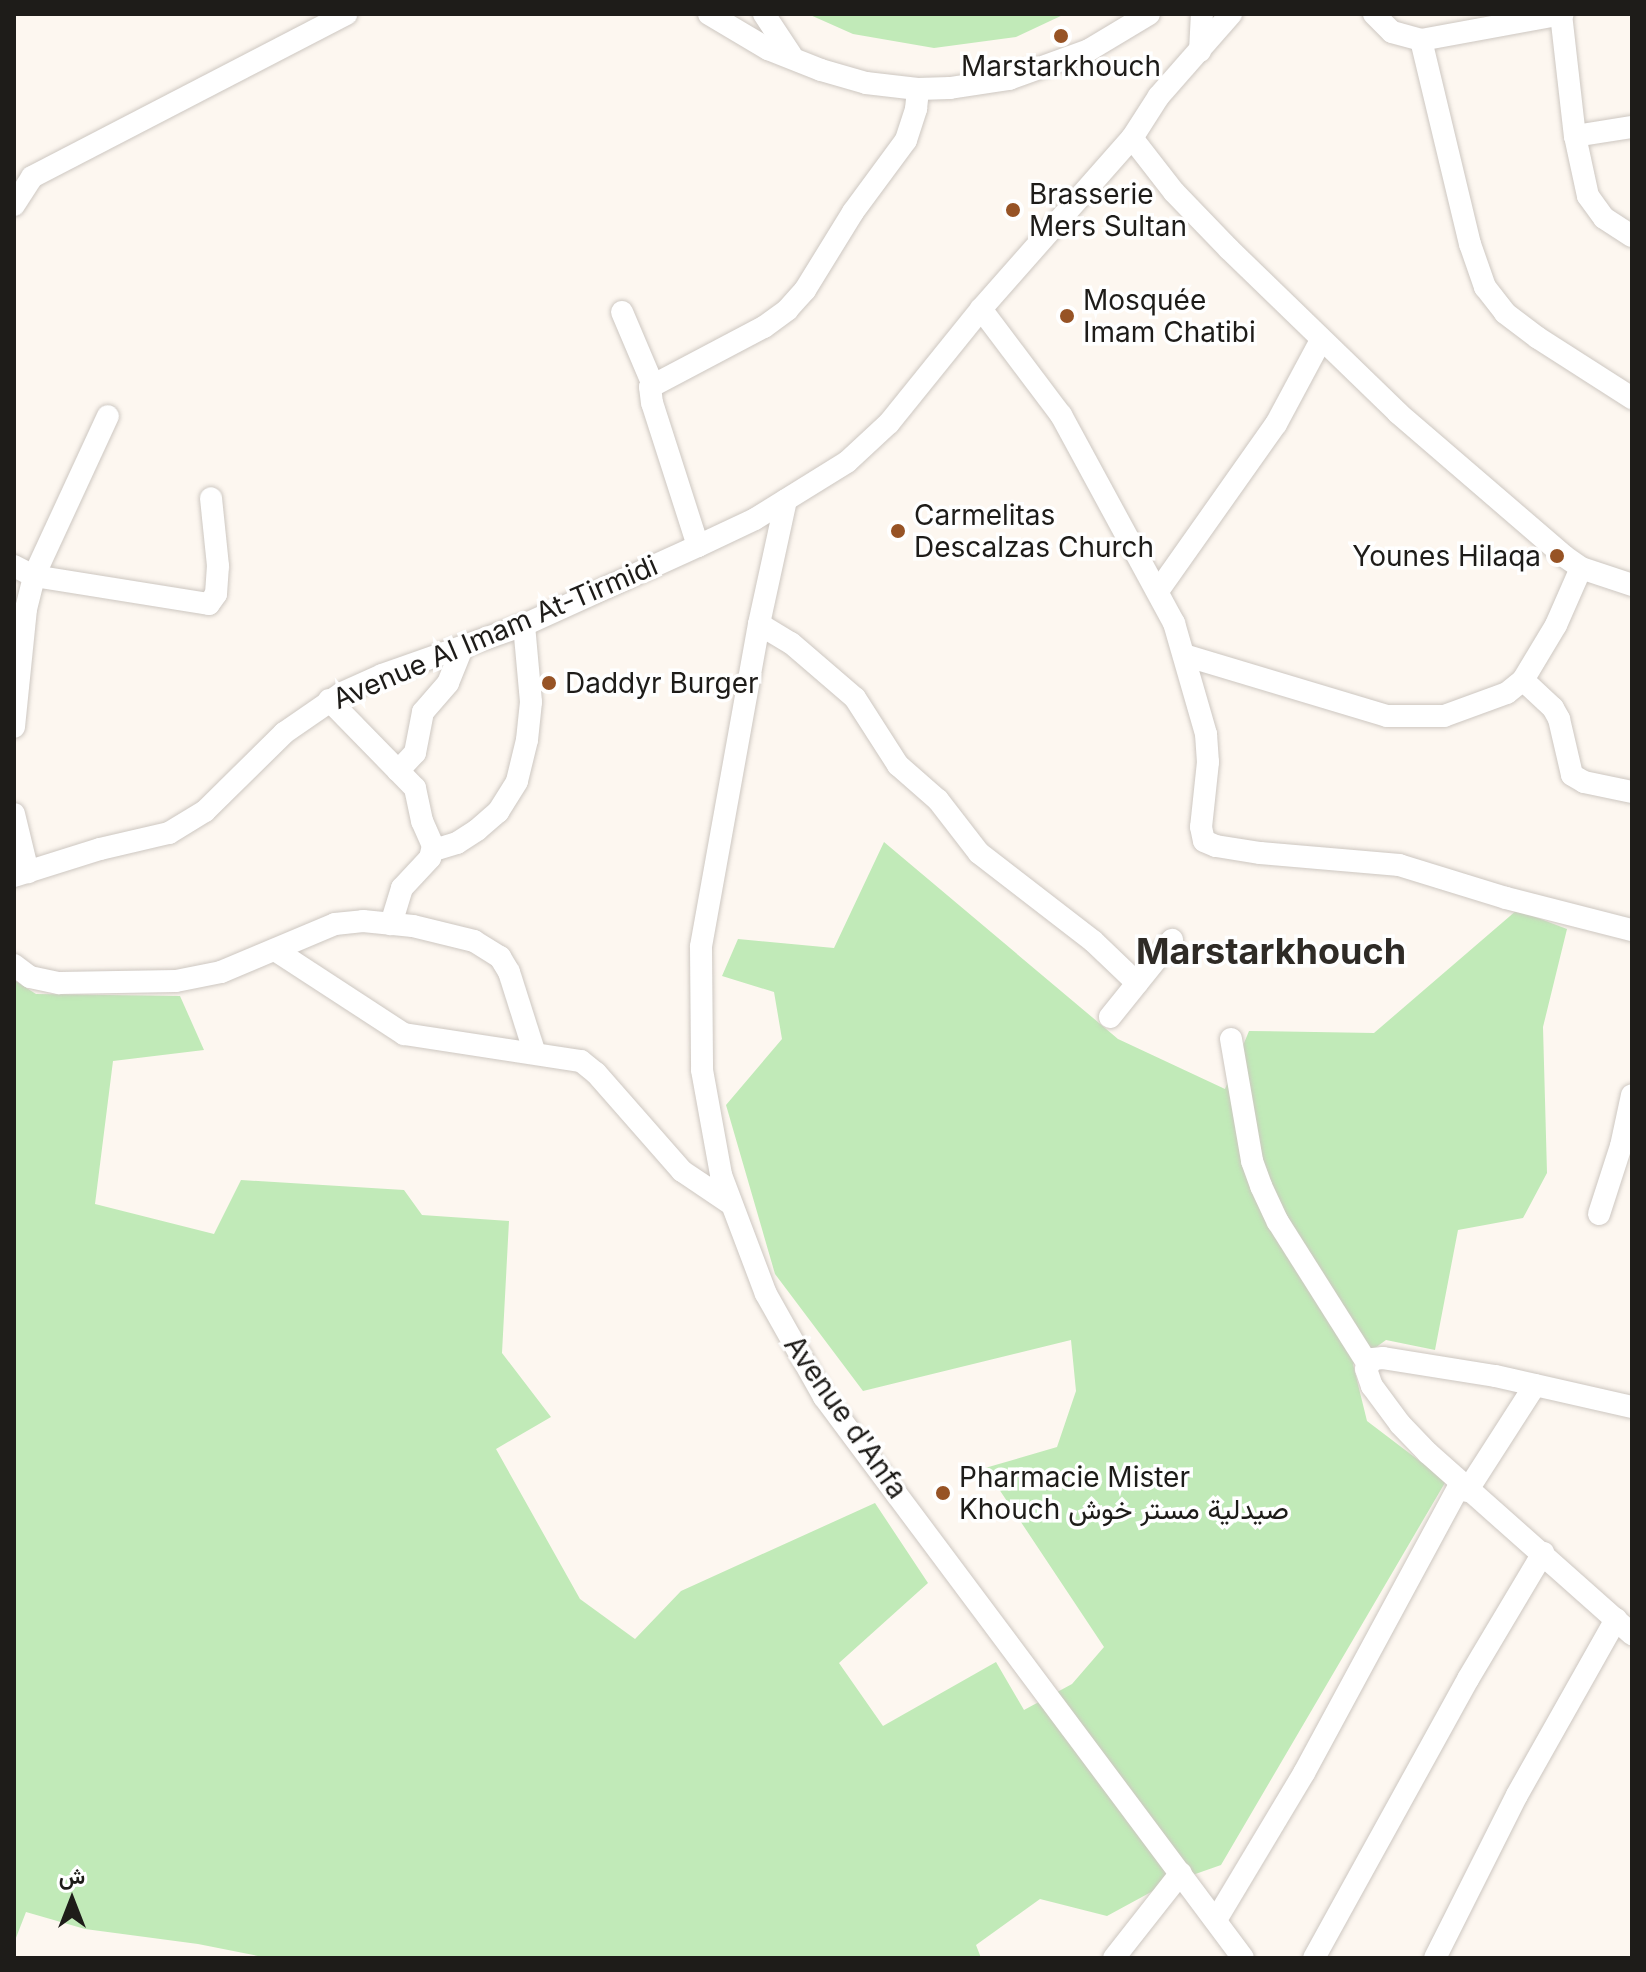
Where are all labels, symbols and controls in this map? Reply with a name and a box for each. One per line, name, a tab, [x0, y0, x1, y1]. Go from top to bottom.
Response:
marker: Marstarkhouch	[1052, 27, 1070, 45]
place label: Marstarkhouch	[961, 49, 1161, 83]
place label: Brasserie Mers Sultan	[1029, 177, 1187, 243]
marker: Brasserie Mers Sultan	[1004, 201, 1022, 219]
place label: Mosquée Imam Chatibi	[1083, 283, 1256, 349]
marker: Mosquée Imam Chatibi	[1058, 307, 1076, 325]
place label: Carmelitas Descalzas Church	[914, 498, 1154, 564]
marker: Carmelitas Descalzas Church	[889, 522, 907, 540]
place label: Younes Hilaqa	[1352, 539, 1541, 573]
marker: Younes Hilaqa	[1548, 547, 1566, 565]
street label: Avenue Al Imam At-Tirmidi	[328, 548, 662, 716]
place label: Daddyr Burger	[565, 666, 758, 700]
marker: Daddyr Burger	[540, 674, 558, 692]
district label: Marstarkhouch	[1136, 930, 1406, 974]
street label: Avenue d'Anfa	[777, 1329, 915, 1505]
place label: Pharmacie Mister Khouch صيدلية مستر خوش	[959, 1460, 1289, 1526]
marker: Pharmacie Mister Khouch صيدلية مستر خوش	[934, 1484, 952, 1502]
north arrow	[32, 1860, 112, 1940]
text: ش	[59, 1863, 85, 1889]

